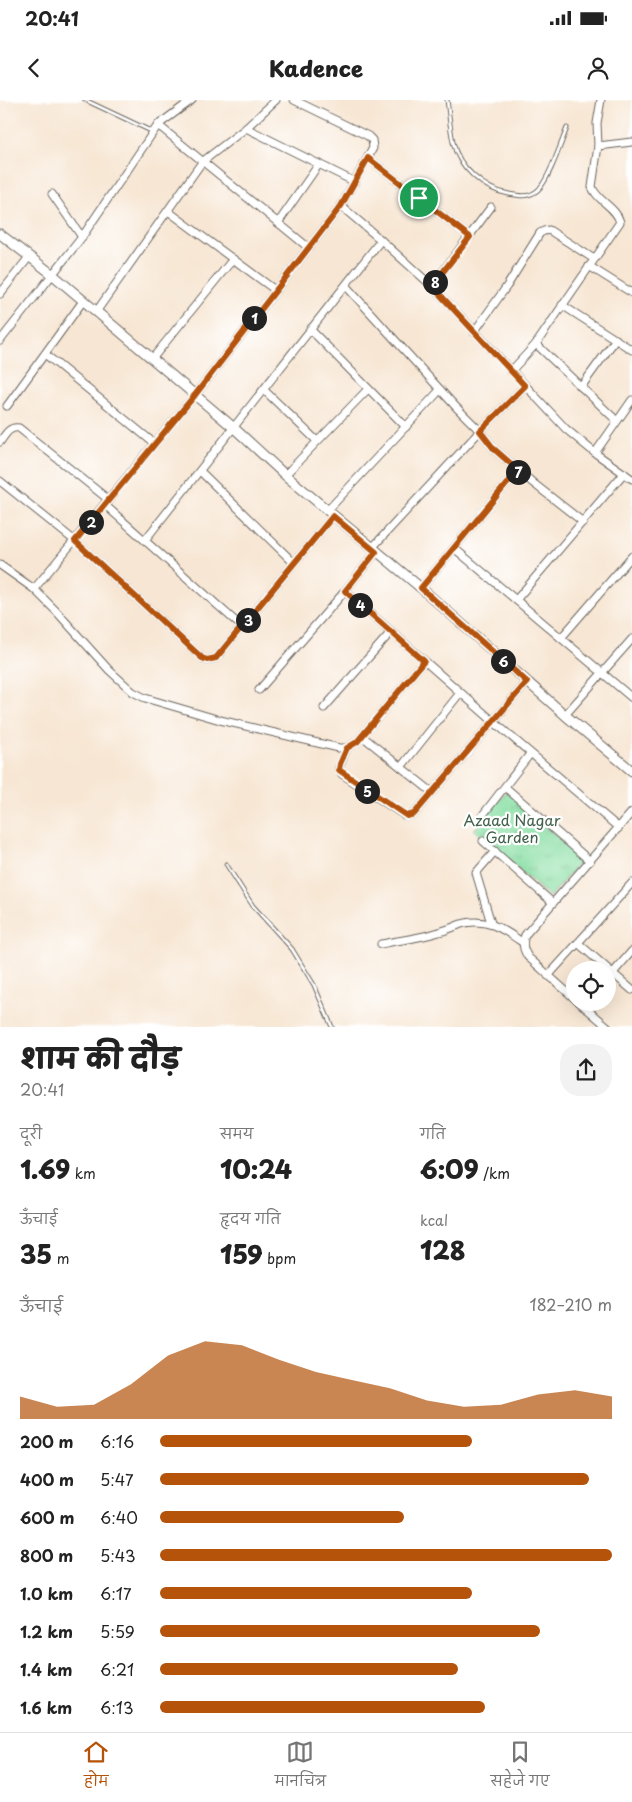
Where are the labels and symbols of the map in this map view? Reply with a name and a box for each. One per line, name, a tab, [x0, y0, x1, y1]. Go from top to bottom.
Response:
pin	[398, 177, 440, 219]
pin: 8	[422, 270, 448, 294]
pin: 1	[242, 306, 266, 330]
pin: 7	[506, 460, 530, 484]
pin: 2	[78, 510, 104, 534]
pin: 4	[348, 592, 372, 618]
pin: 3	[236, 608, 260, 632]
pin: 6	[490, 648, 516, 674]
pin: 5	[354, 778, 380, 804]
park label: Azaad Nagar Garden	[463, 808, 561, 848]

